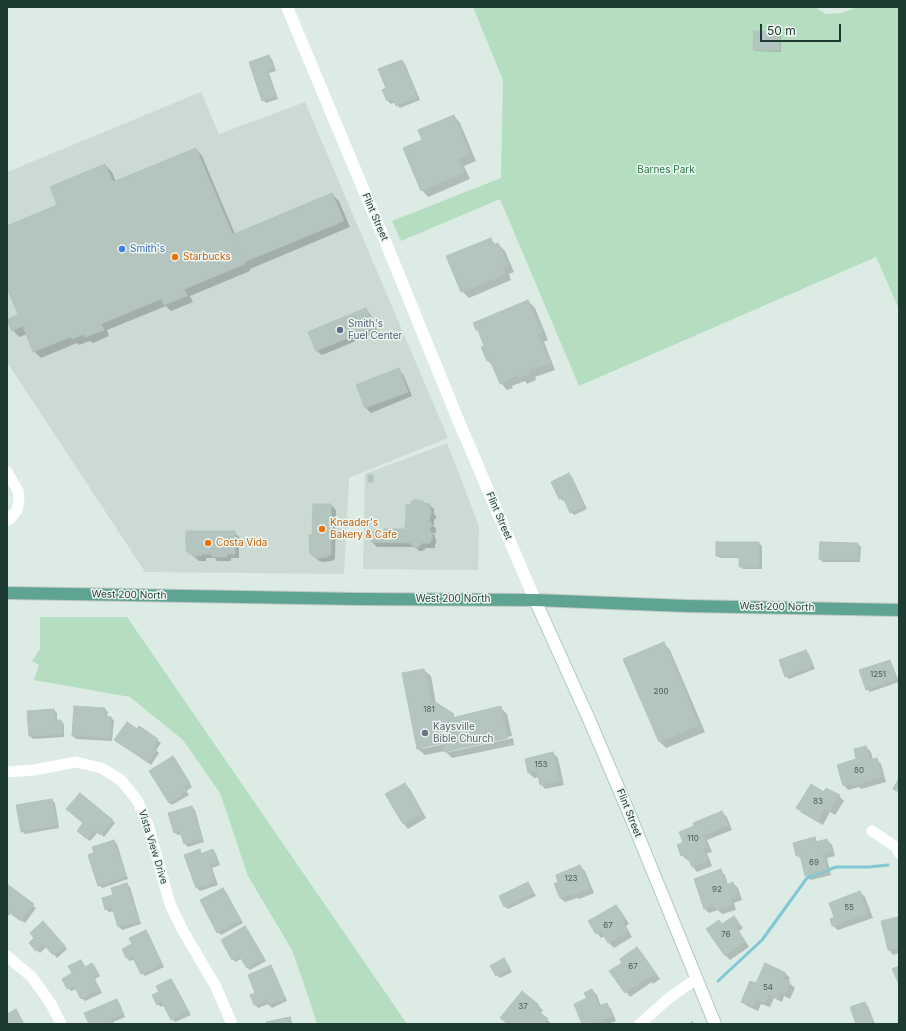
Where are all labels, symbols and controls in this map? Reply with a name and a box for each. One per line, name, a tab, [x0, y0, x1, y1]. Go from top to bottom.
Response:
scale bar	[762, 16, 843, 42]
text: 50 m	[767, 23, 796, 38]
park label: Barnes Park	[637, 164, 695, 176]
street label: Flint Street	[360, 191, 390, 243]
place label: Smith's	[130, 243, 165, 255]
marker: Smith's	[117, 244, 127, 254]
place label: Starbucks	[183, 251, 231, 263]
marker: Starbucks	[170, 252, 180, 262]
place label: Smith's Fuel Center	[348, 318, 402, 342]
marker: Smith's Fuel Center	[335, 325, 345, 335]
street label: Flint Street	[484, 490, 514, 542]
place label: Kneader's Bakery & Cafe	[330, 517, 397, 540]
marker: Kneader's Bakery & Cafe	[317, 524, 327, 534]
place label: Costa Vida	[216, 537, 267, 549]
marker: Costa Vida	[203, 538, 213, 548]
street label: West 200 North	[92, 588, 166, 602]
street label: West 200 North	[416, 593, 490, 605]
street label: West 200 North	[740, 600, 814, 614]
house number: 1251	[870, 670, 886, 680]
house number: 200	[654, 687, 668, 697]
house number: 181	[423, 705, 435, 715]
place label: Kaysville Bible Church	[433, 721, 494, 744]
marker: Kaysville Bible Church	[420, 728, 430, 738]
house number: 153	[534, 760, 548, 770]
house number: 80	[854, 766, 864, 776]
street label: Flint Street	[614, 787, 644, 839]
house number: 83	[813, 797, 823, 807]
street label: Vista View Drive	[136, 808, 170, 886]
house number: 110	[687, 834, 699, 844]
house number: 69	[809, 858, 819, 868]
house number: 123	[564, 874, 578, 884]
house number: 92	[712, 885, 722, 895]
house number: 55	[844, 903, 854, 913]
house number: 67	[603, 921, 613, 931]
house number: 76	[721, 930, 731, 940]
house number: 67	[628, 962, 638, 972]
house number: 54	[763, 983, 773, 993]
house number: 37	[518, 1002, 528, 1012]

